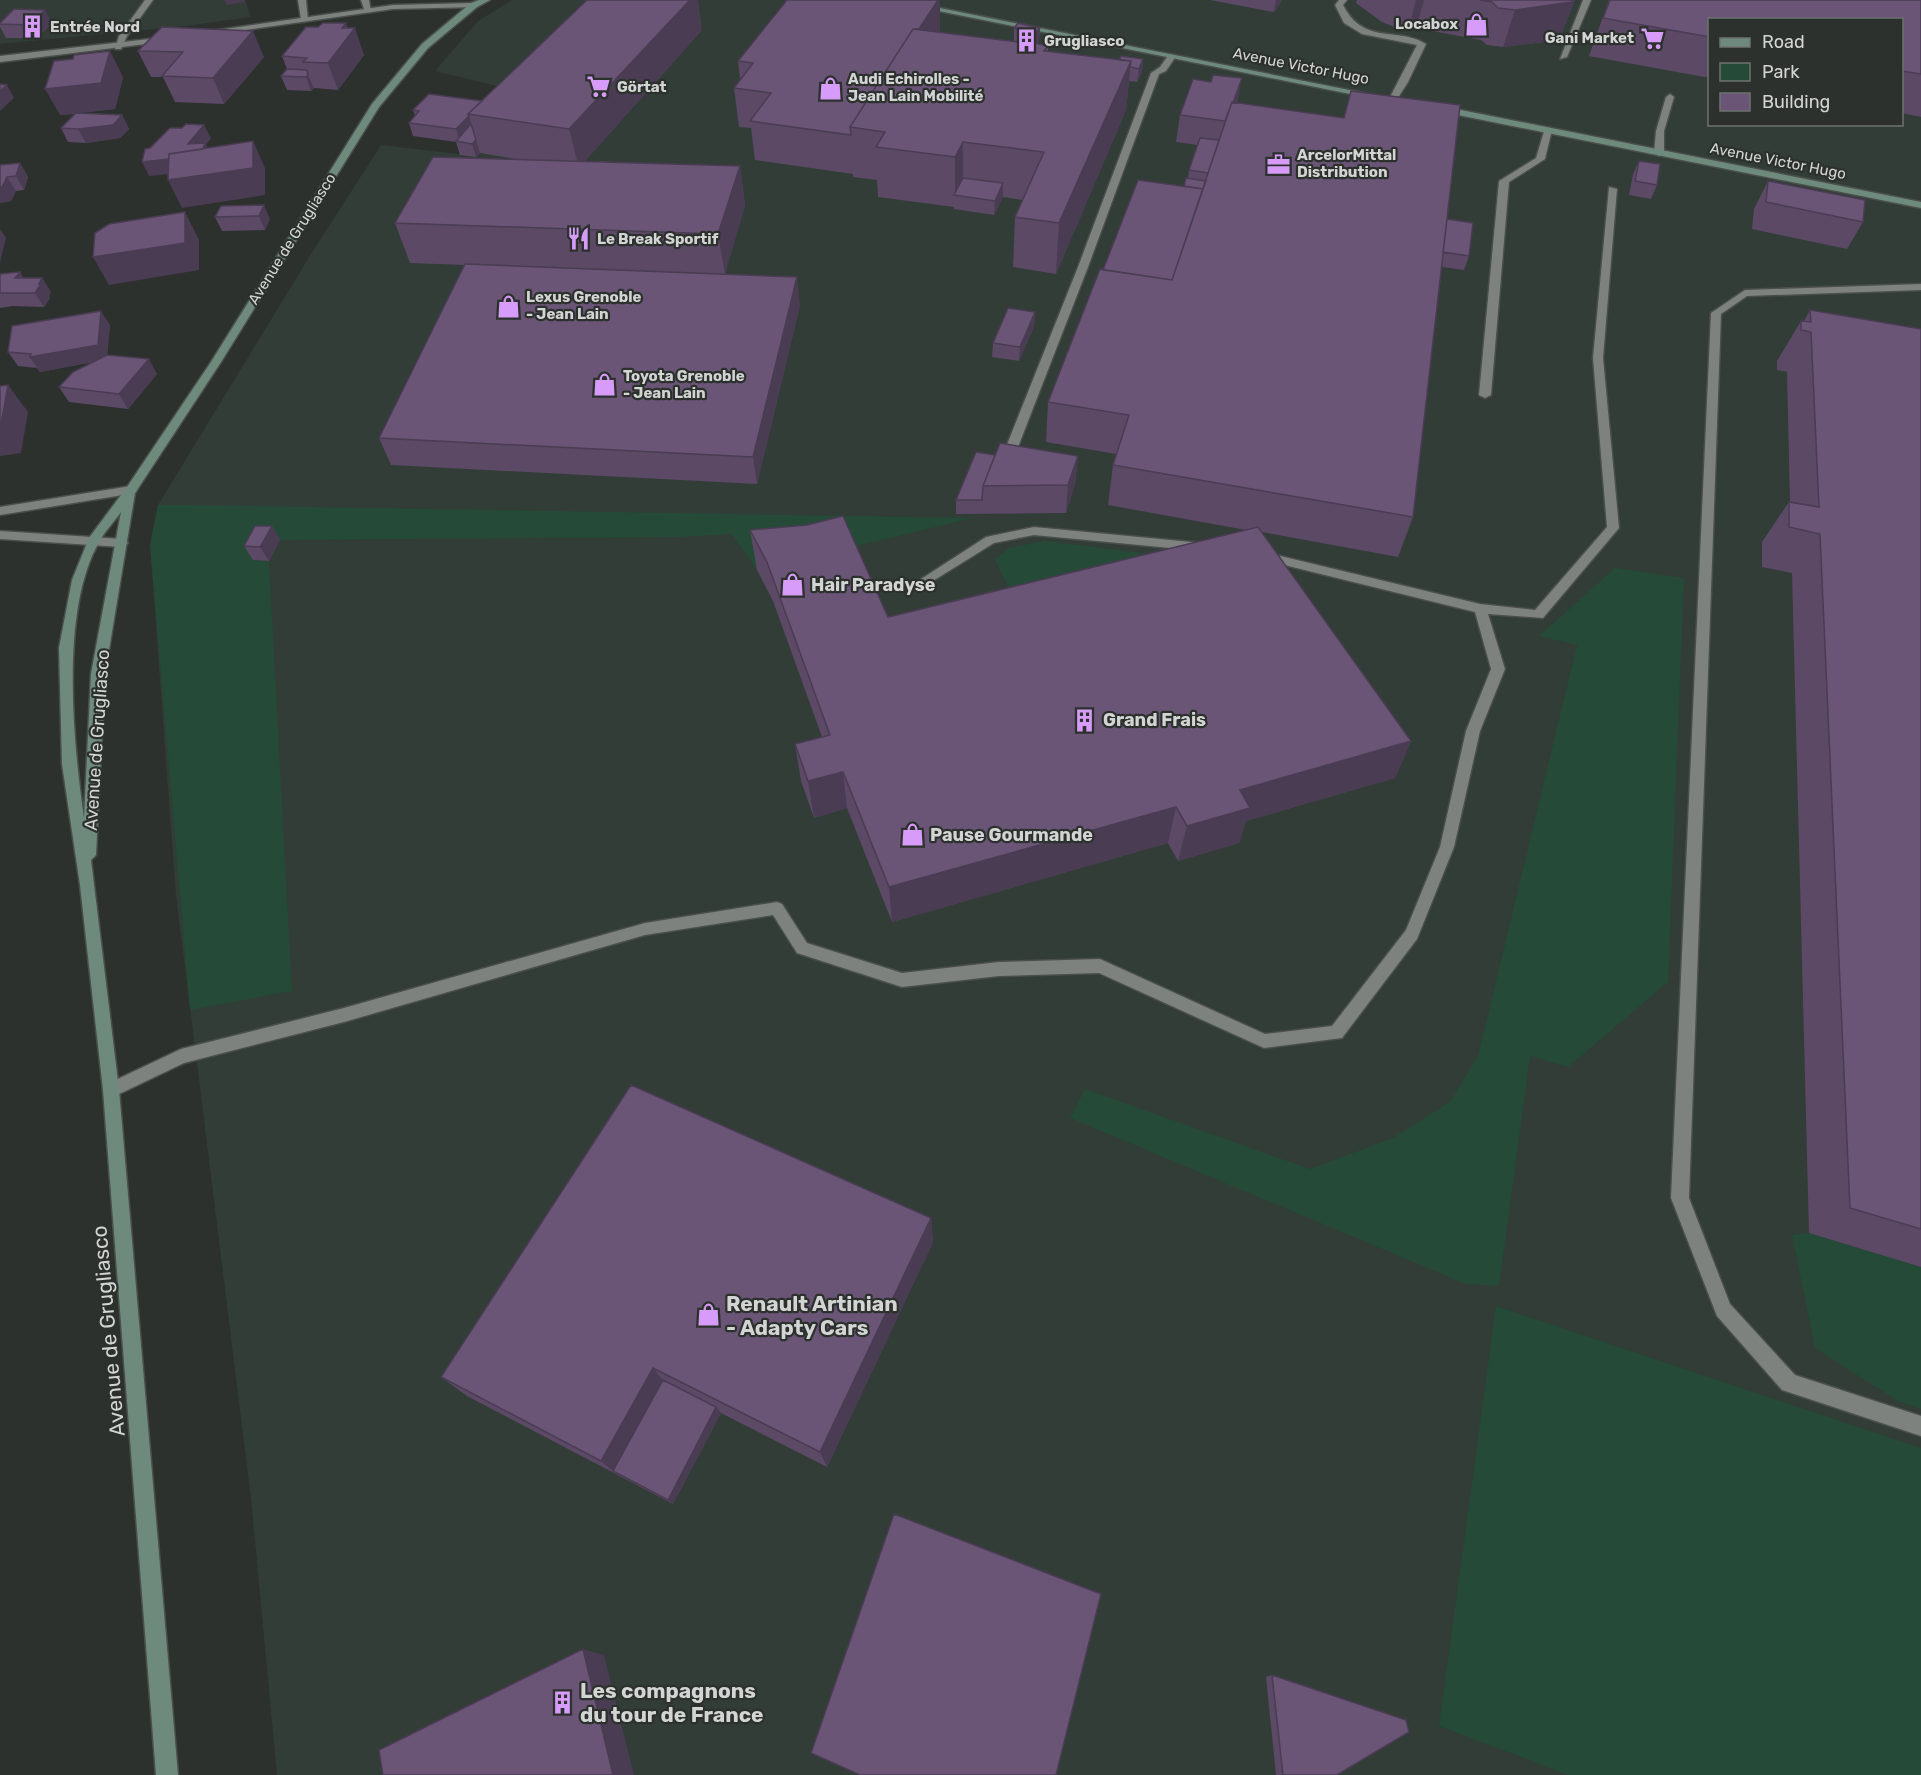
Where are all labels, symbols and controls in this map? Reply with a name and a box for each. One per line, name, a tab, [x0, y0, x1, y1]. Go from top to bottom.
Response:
shop icon: Locabox	[1463, 11, 1489, 37]
building icon: Entrée Nord	[19, 14, 45, 40]
place label: Locabox	[1395, 15, 1458, 33]
place label: Entrée Nord	[50, 18, 140, 36]
legend	[1708, 18, 1903, 126]
supermarket icon: Gani Market	[1639, 25, 1665, 51]
building icon: Grugliasco	[1013, 28, 1039, 54]
place label: Gani Market	[1545, 29, 1634, 47]
text: Road	[1762, 31, 1805, 53]
place label: Grugliasco	[1044, 32, 1124, 50]
street label: Avenue Victor Hugo	[1231, 44, 1371, 88]
text: Park	[1762, 61, 1800, 83]
place label: Audi Echirolles - Jean Lain Mobilité	[848, 70, 984, 105]
supermarket icon: Görtat	[586, 74, 612, 100]
shop icon: Audi Echirolles - Jean Lain Mobilité	[817, 75, 843, 101]
place label: Görtat	[617, 78, 667, 96]
text: Building	[1762, 91, 1830, 113]
street label: Avenue Victor Hugo	[1708, 139, 1848, 183]
place label: ArcelorMittal Distribution	[1297, 146, 1396, 181]
office icon: ArcelorMittal Distribution	[1266, 151, 1292, 177]
street label: Avenue de Grugliasco	[244, 170, 340, 308]
restaurant icon: Le Break Sportif	[566, 226, 592, 252]
place label: Le Break Sportif	[597, 230, 719, 248]
place label: Lexus Grenoble - Jean Lain	[526, 288, 641, 323]
shop icon: Lexus Grenoble - Jean Lain	[495, 293, 521, 319]
place label: Toyota Grenoble - Jean Lain	[623, 367, 745, 402]
shop icon: Toyota Grenoble - Jean Lain	[592, 372, 618, 398]
shop icon: Hair Paradyse	[780, 572, 806, 598]
place label: Hair Paradyse	[811, 574, 936, 596]
street label: Avenue de Grugliasco	[80, 649, 114, 831]
building icon: Grand Frais	[1072, 707, 1098, 733]
place label: Grand Frais	[1103, 709, 1206, 731]
shop icon: Pause Gourmande	[899, 822, 925, 848]
place label: Pause Gourmande	[930, 824, 1093, 846]
street label: Avenue de Grugliasco	[86, 1224, 130, 1438]
place label: Renault Artinian - Adapty Cars	[726, 1291, 898, 1340]
shop icon: Renault Artinian - Adapty Cars	[695, 1302, 721, 1328]
place label: Les compagnons du tour de France	[580, 1678, 764, 1727]
building icon: Les compagnons du tour de France	[549, 1689, 575, 1715]

